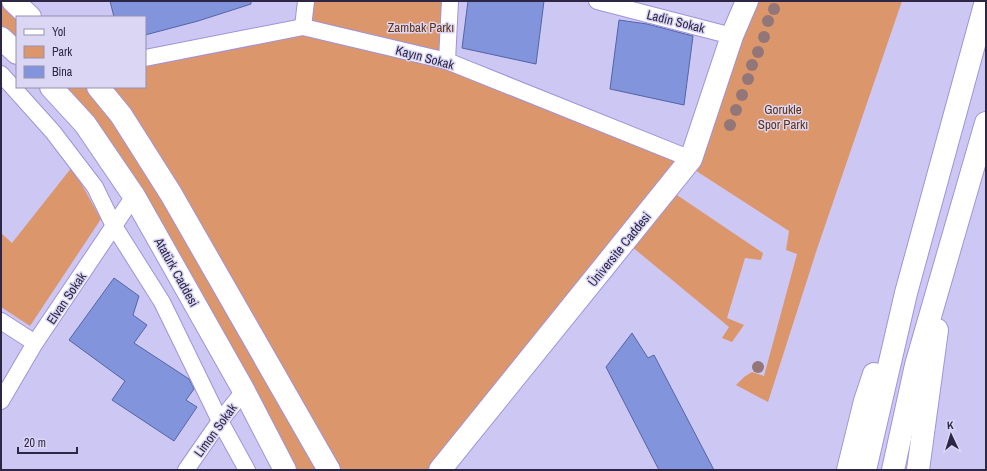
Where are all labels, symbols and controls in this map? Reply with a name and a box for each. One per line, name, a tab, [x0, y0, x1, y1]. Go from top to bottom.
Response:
street label: Ladin Sokak	[645, 6, 707, 37]
legend	[16, 16, 146, 88]
park label: Zambak Parkı	[388, 19, 454, 36]
text: Yol	[52, 24, 65, 40]
street label: Kayın Sokak	[394, 42, 457, 74]
text: Park	[52, 44, 72, 60]
text: Bina	[52, 64, 73, 80]
park label: Gorukle Spor Parkı	[758, 101, 808, 133]
street label: Üniversite Caddesi	[584, 208, 655, 290]
street label: Atatürk Caddesi	[150, 234, 203, 310]
street label: Elvan Sokak	[43, 268, 90, 328]
street label: Limon Sokak	[190, 400, 241, 460]
north arrow	[931, 415, 971, 455]
text: K	[947, 418, 955, 432]
scale bar	[18, 429, 77, 455]
text: 20 m	[24, 435, 46, 451]

